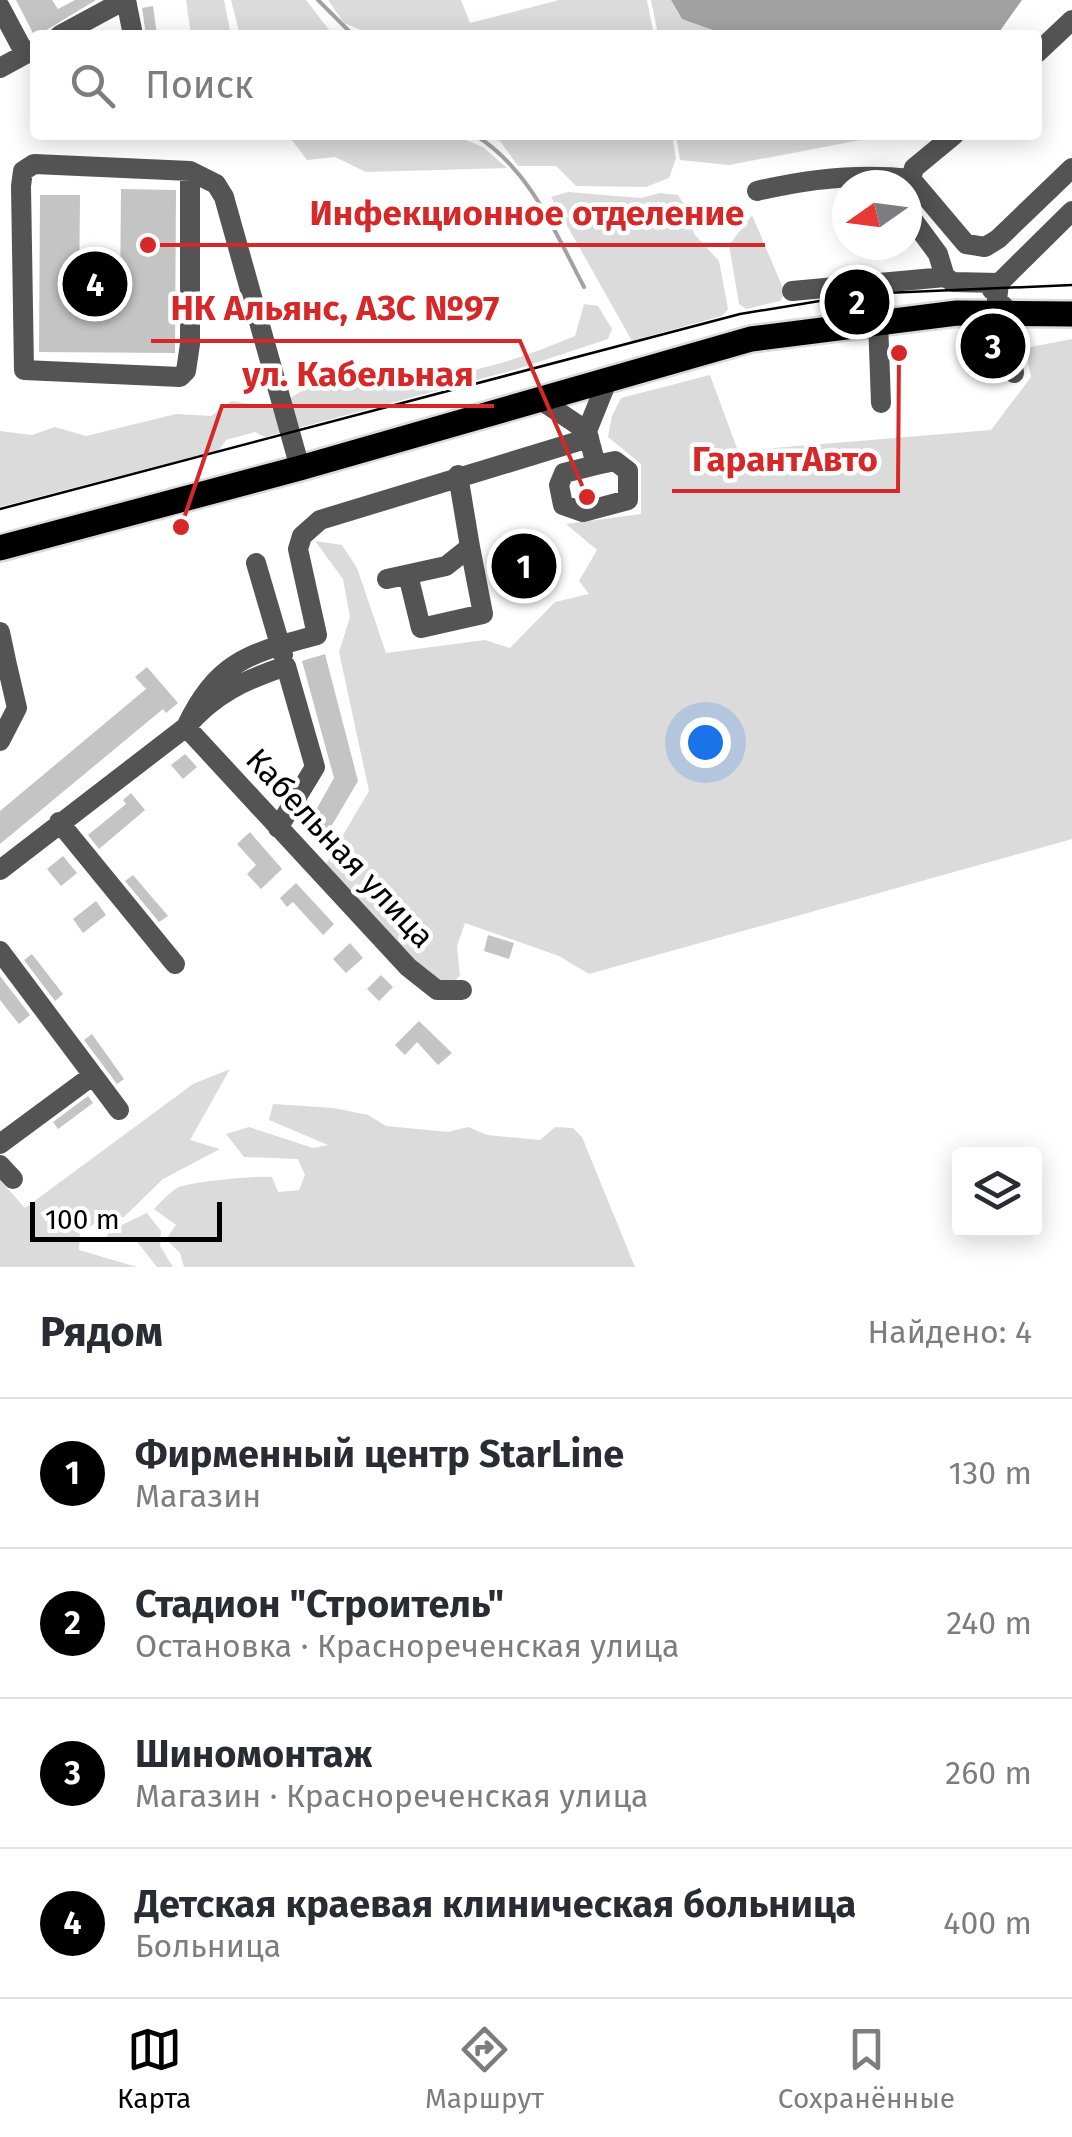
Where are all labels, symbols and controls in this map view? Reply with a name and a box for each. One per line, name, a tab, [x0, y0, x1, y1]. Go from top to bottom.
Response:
search box	[30, 30, 1042, 140]
icon: search	[65, 58, 120, 113]
text: Поиск	[145, 62, 254, 108]
north arrow	[832, 170, 922, 260]
callout: Инфекционное отделение	[290, 180, 765, 245]
text: Инфекционное отделение	[310, 192, 744, 234]
pin: 4	[62, 246, 128, 322]
pin: 2	[824, 264, 890, 340]
callout: НК Альянс, АЗС №97	[151, 276, 520, 341]
text: НК Альянс, АЗС №97	[170, 287, 500, 329]
pin: 3	[960, 308, 1026, 384]
callout: ул. Кабельная	[222, 341, 494, 406]
text: ул. Кабельная	[241, 353, 474, 395]
callout: ГарантАвто	[672, 426, 898, 491]
text: ГарантАвто	[692, 438, 878, 480]
pin: 1	[492, 528, 556, 604]
your location	[680, 717, 731, 768]
street label: Кабельная улица	[238, 741, 442, 955]
map controls	[952, 1147, 1042, 1237]
button: layers	[952, 1147, 1042, 1237]
scale bar	[30, 1197, 222, 1242]
text: 100 m	[45, 1203, 120, 1236]
text: Рядом	[40, 1307, 163, 1357]
text: Найдено: 4	[868, 1313, 1032, 1351]
text: Фирменный центр StarLine	[135, 1431, 624, 1477]
text: 1	[65, 1454, 80, 1492]
text: 130 m	[948, 1454, 1032, 1492]
text: Магазин	[135, 1477, 261, 1515]
text: Стадион "Строитель"	[135, 1581, 504, 1627]
text: 2	[64, 1604, 81, 1642]
text: 240 m	[946, 1604, 1032, 1642]
text: Остановка · Краснореченская улица	[135, 1627, 679, 1665]
text: Шиномонтаж	[135, 1731, 373, 1777]
text: 3	[64, 1754, 81, 1792]
text: 260 m	[945, 1754, 1032, 1792]
text: Магазин · Краснореченская улица	[135, 1777, 649, 1815]
text: Детская краевая клиническая больница	[135, 1881, 856, 1927]
text: 4	[63, 1904, 82, 1942]
text: 400 m	[943, 1904, 1032, 1942]
text: Больница	[135, 1927, 281, 1965]
tab: Карта	[117, 2022, 191, 2115]
tab: Маршрут	[425, 2022, 544, 2115]
tab: Сохранённые	[778, 2022, 955, 2115]

